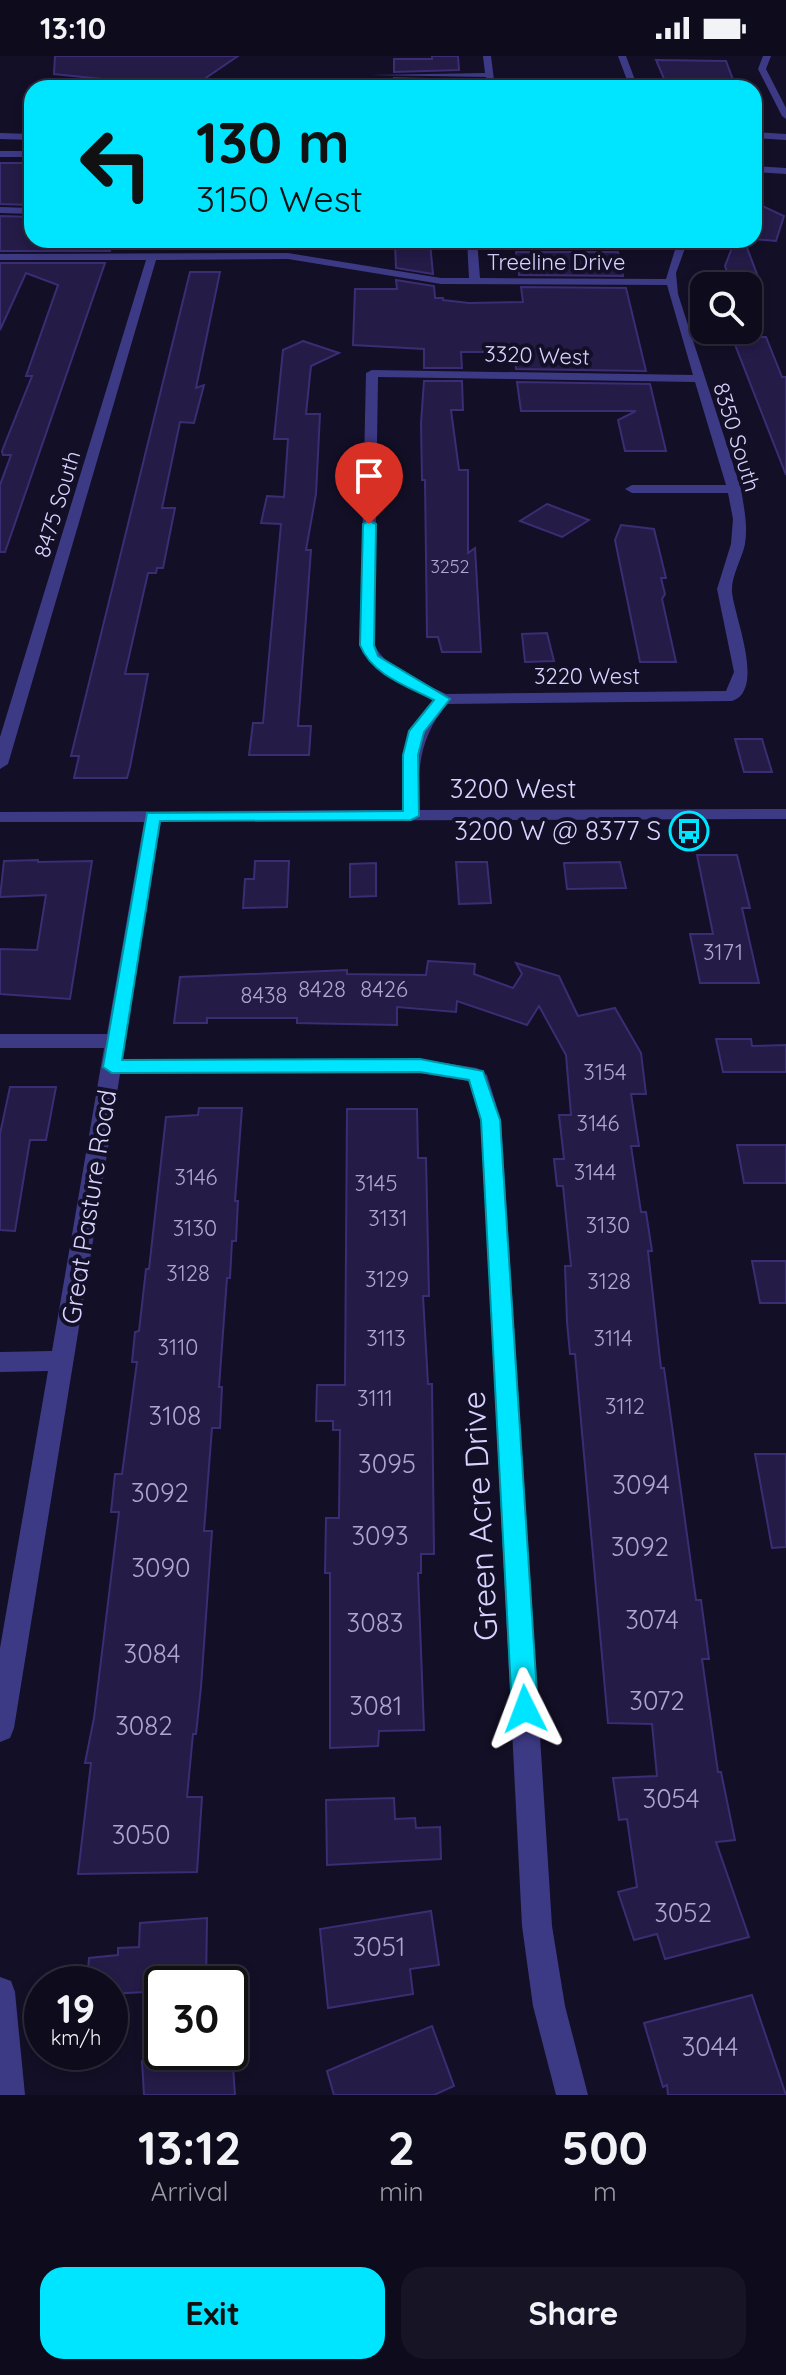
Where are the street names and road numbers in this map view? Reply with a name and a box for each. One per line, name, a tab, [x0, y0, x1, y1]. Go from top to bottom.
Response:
street label: Treeline Drive	[487, 248, 625, 276]
street label: 3320 West	[484, 339, 590, 371]
street label: 8350 South	[707, 379, 767, 495]
street label: 8475 South	[27, 447, 87, 561]
street label: 3220 West	[534, 662, 640, 690]
street label: 3200 West	[450, 772, 576, 805]
street label: Great Pasture Road	[54, 1087, 123, 1326]
street label: Green Acre Drive	[452, 1390, 506, 1642]

